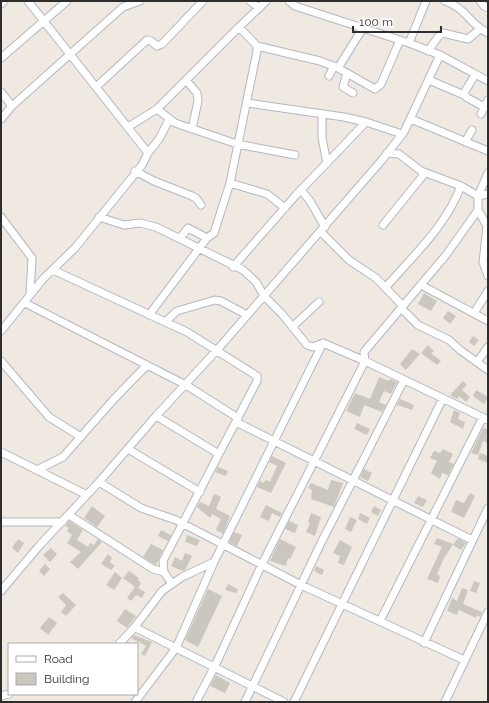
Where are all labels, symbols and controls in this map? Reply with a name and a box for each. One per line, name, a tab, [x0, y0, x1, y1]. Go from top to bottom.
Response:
scale bar	[353, 8, 441, 34]
text: 100 m	[359, 15, 393, 29]
legend	[8, 643, 138, 695]
text: Road	[44, 652, 73, 666]
text: Building	[44, 672, 90, 686]

